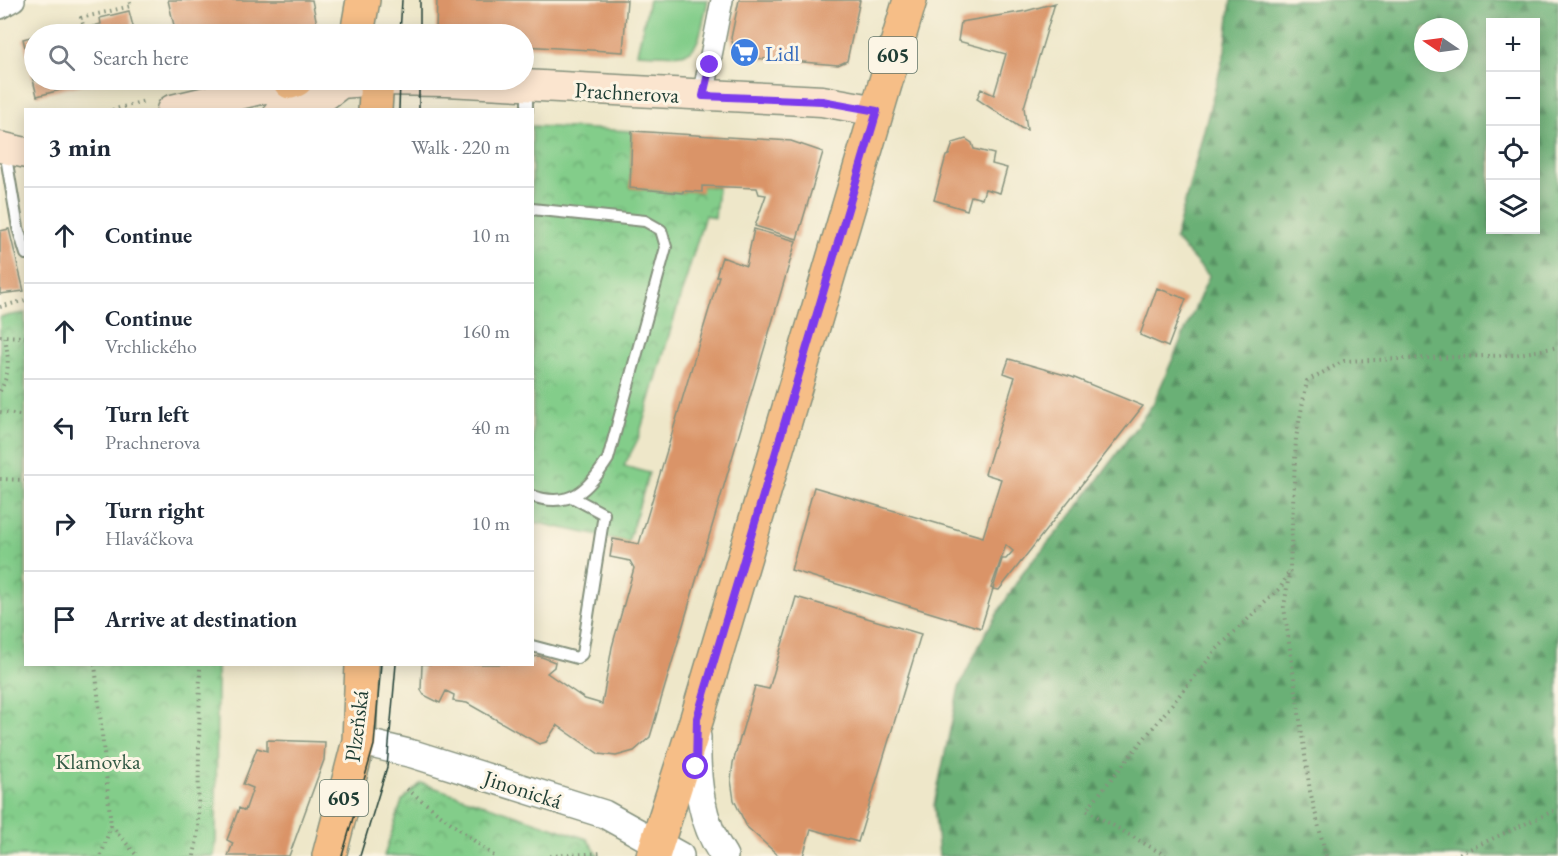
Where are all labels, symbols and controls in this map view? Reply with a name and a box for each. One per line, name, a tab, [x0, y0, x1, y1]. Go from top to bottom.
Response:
north arrow	[1414, 18, 1468, 72]
map controls	[1486, 18, 1540, 234]
button: +	[1486, 18, 1540, 72]
search box	[24, 24, 534, 90]
supermarket icon: Lidl	[728, 37, 760, 69]
road number: 605	[869, 37, 917, 73]
place label: Lidl	[765, 39, 800, 68]
icon: search	[45, 41, 78, 74]
text: Search here	[93, 43, 188, 72]
route end	[696, 51, 722, 77]
button: −	[1486, 72, 1540, 126]
street label: Prachnerova	[574, 75, 680, 110]
button: locate	[1486, 126, 1540, 180]
text: 3 min	[48, 130, 111, 164]
text: Walk · 220 m	[411, 134, 510, 160]
button: layers	[1486, 180, 1540, 234]
icon: ahead	[48, 219, 81, 252]
text: Continue	[105, 221, 192, 250]
text: 10 m	[471, 222, 510, 248]
text: Continue	[105, 304, 192, 333]
icon: ahead	[48, 315, 81, 348]
text: 160 m	[462, 318, 510, 344]
text: Vrchlického	[105, 333, 197, 359]
text: Turn left	[105, 400, 189, 429]
icon: left	[48, 411, 81, 444]
text: 40 m	[471, 414, 510, 440]
text: Prachnerova	[105, 429, 200, 455]
text: Turn right	[105, 496, 204, 525]
icon: right	[48, 507, 81, 540]
text: 10 m	[471, 510, 510, 536]
text: Hlaváčkova	[105, 525, 194, 551]
icon: arrive	[48, 603, 81, 636]
text: Arrive at destination	[105, 605, 297, 634]
street label: Plzeňská	[338, 688, 375, 764]
park label: Klamovka	[55, 747, 141, 776]
route start	[682, 753, 708, 779]
street label: Jinonická	[478, 763, 566, 816]
road number: 605	[320, 780, 368, 816]

